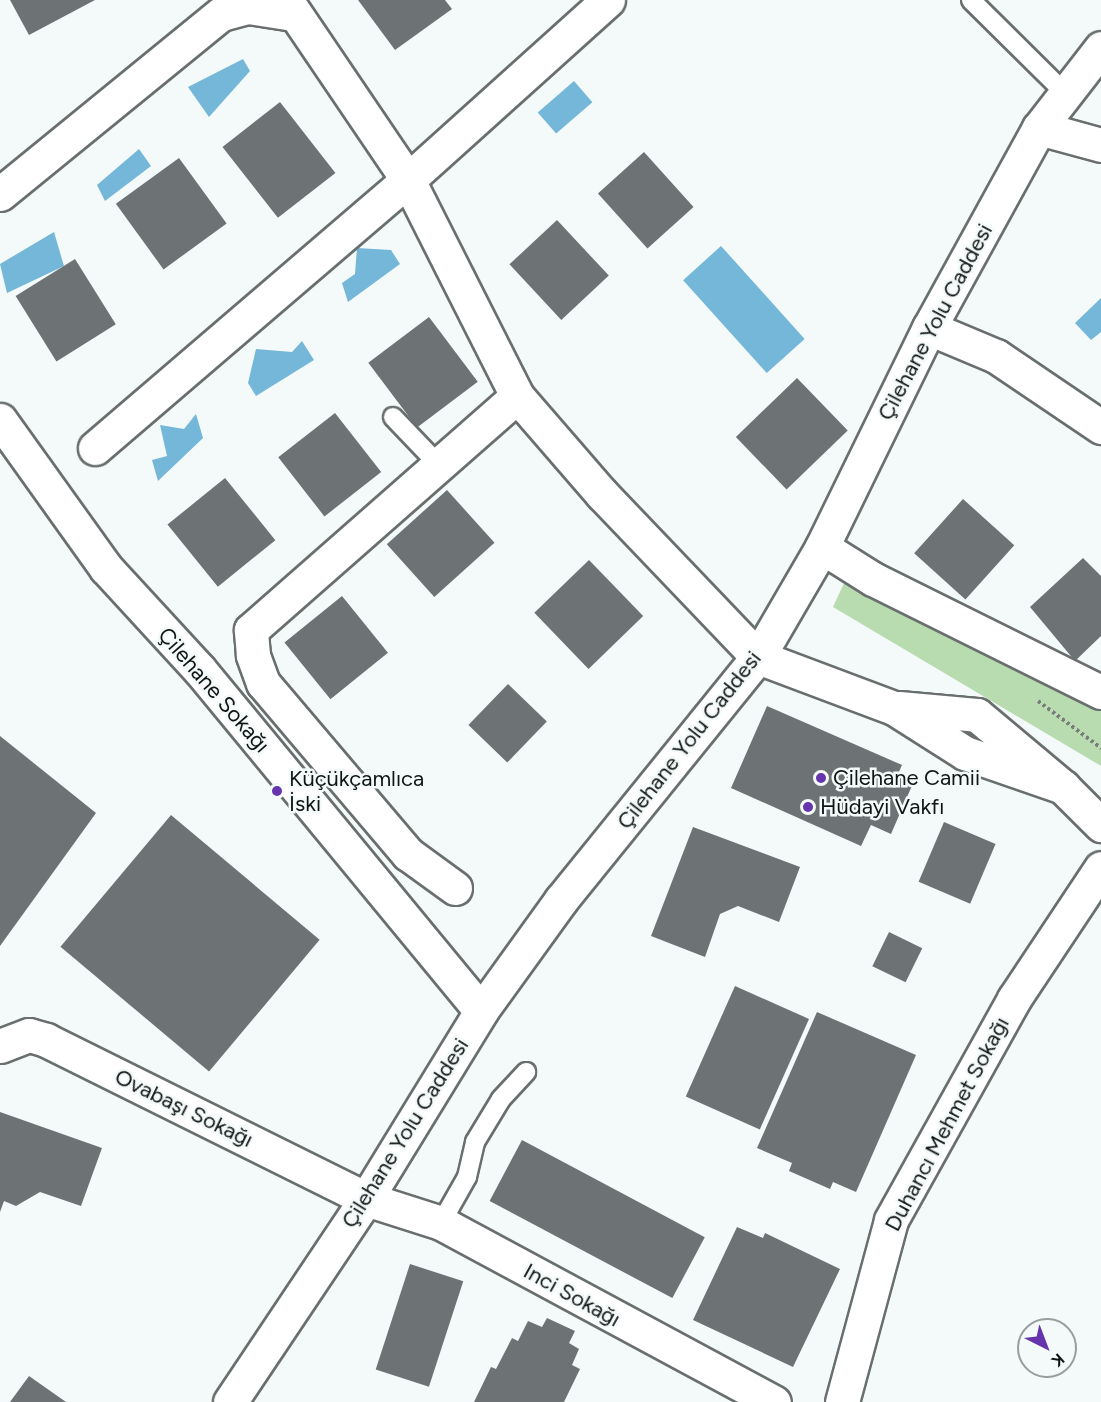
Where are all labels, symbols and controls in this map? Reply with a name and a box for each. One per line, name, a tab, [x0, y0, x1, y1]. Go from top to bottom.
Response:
street label: Çilehane Yolu Caddesi	[872, 219, 998, 425]
street label: Çilehane Sokağı	[153, 622, 275, 758]
street label: Çilehane Yolu Caddesi	[611, 646, 767, 834]
place label: Küçükçamlıca İski	[289, 765, 424, 816]
place label: Çilehane Camii	[833, 765, 980, 791]
marker: Çilehane Camii	[814, 771, 828, 785]
marker: Küçükçamlıca İski	[270, 784, 284, 798]
place label: Hüdayi Vakfı	[820, 794, 944, 820]
marker: Hüdayi Vakfı	[801, 800, 815, 814]
street label: Duhancı Mehmet Sokağı	[879, 1012, 1015, 1236]
street label: Çilehane Yolu Caddesi	[336, 1033, 474, 1233]
street label: Ovabaşı Sokağı	[111, 1063, 257, 1153]
street label: Inci Sokağı	[519, 1258, 625, 1332]
north arrow	[1017, 1318, 1077, 1378]
text: K	[1048, 1350, 1068, 1371]

